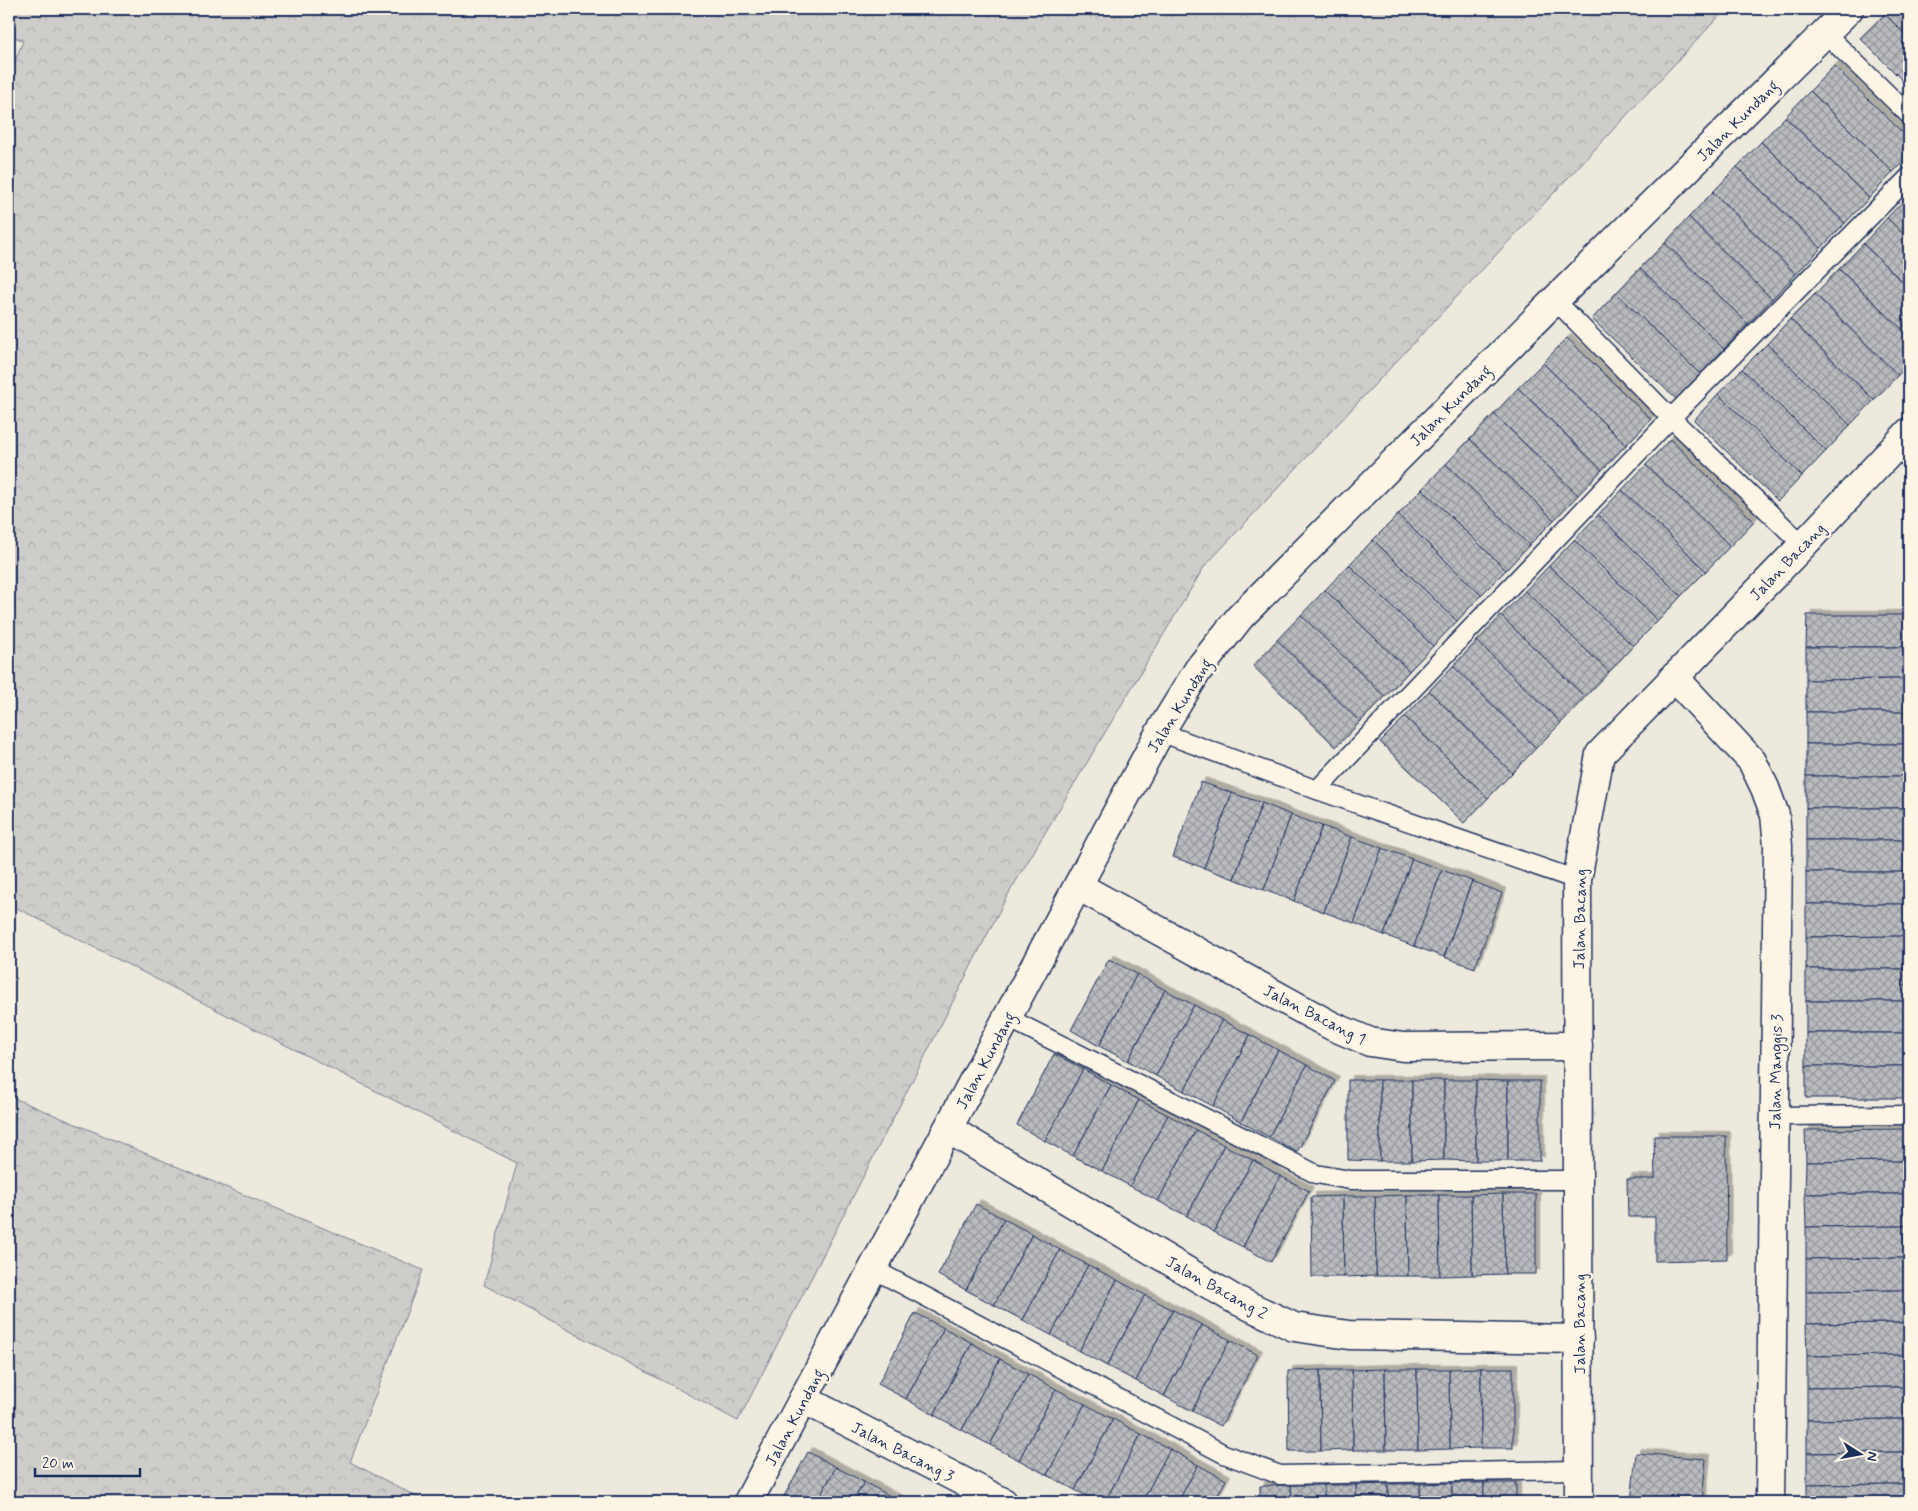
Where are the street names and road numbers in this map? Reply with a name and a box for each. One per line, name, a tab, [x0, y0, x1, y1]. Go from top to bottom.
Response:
street label: Jalan Kundang	[1693, 76, 1784, 167]
street label: Jalan Kundang	[1406, 361, 1497, 452]
street label: Jalan Bacang	[1746, 518, 1831, 606]
street label: Jalan Kundang	[1143, 655, 1219, 757]
street label: Jalan Bacang	[1569, 868, 1592, 970]
street label: Jalan Bacang 1	[1260, 980, 1369, 1050]
street label: Jalan Kundang	[952, 1008, 1022, 1114]
street label: Jalan Manggis 3	[1765, 1014, 1789, 1130]
street label: Jalan Bacang 2	[1162, 1252, 1271, 1325]
street label: Jalan Bacang	[1570, 1274, 1591, 1374]
street label: Jalan Kundang	[761, 1365, 831, 1471]
street label: Jalan Bacang 3	[847, 1417, 957, 1487]

